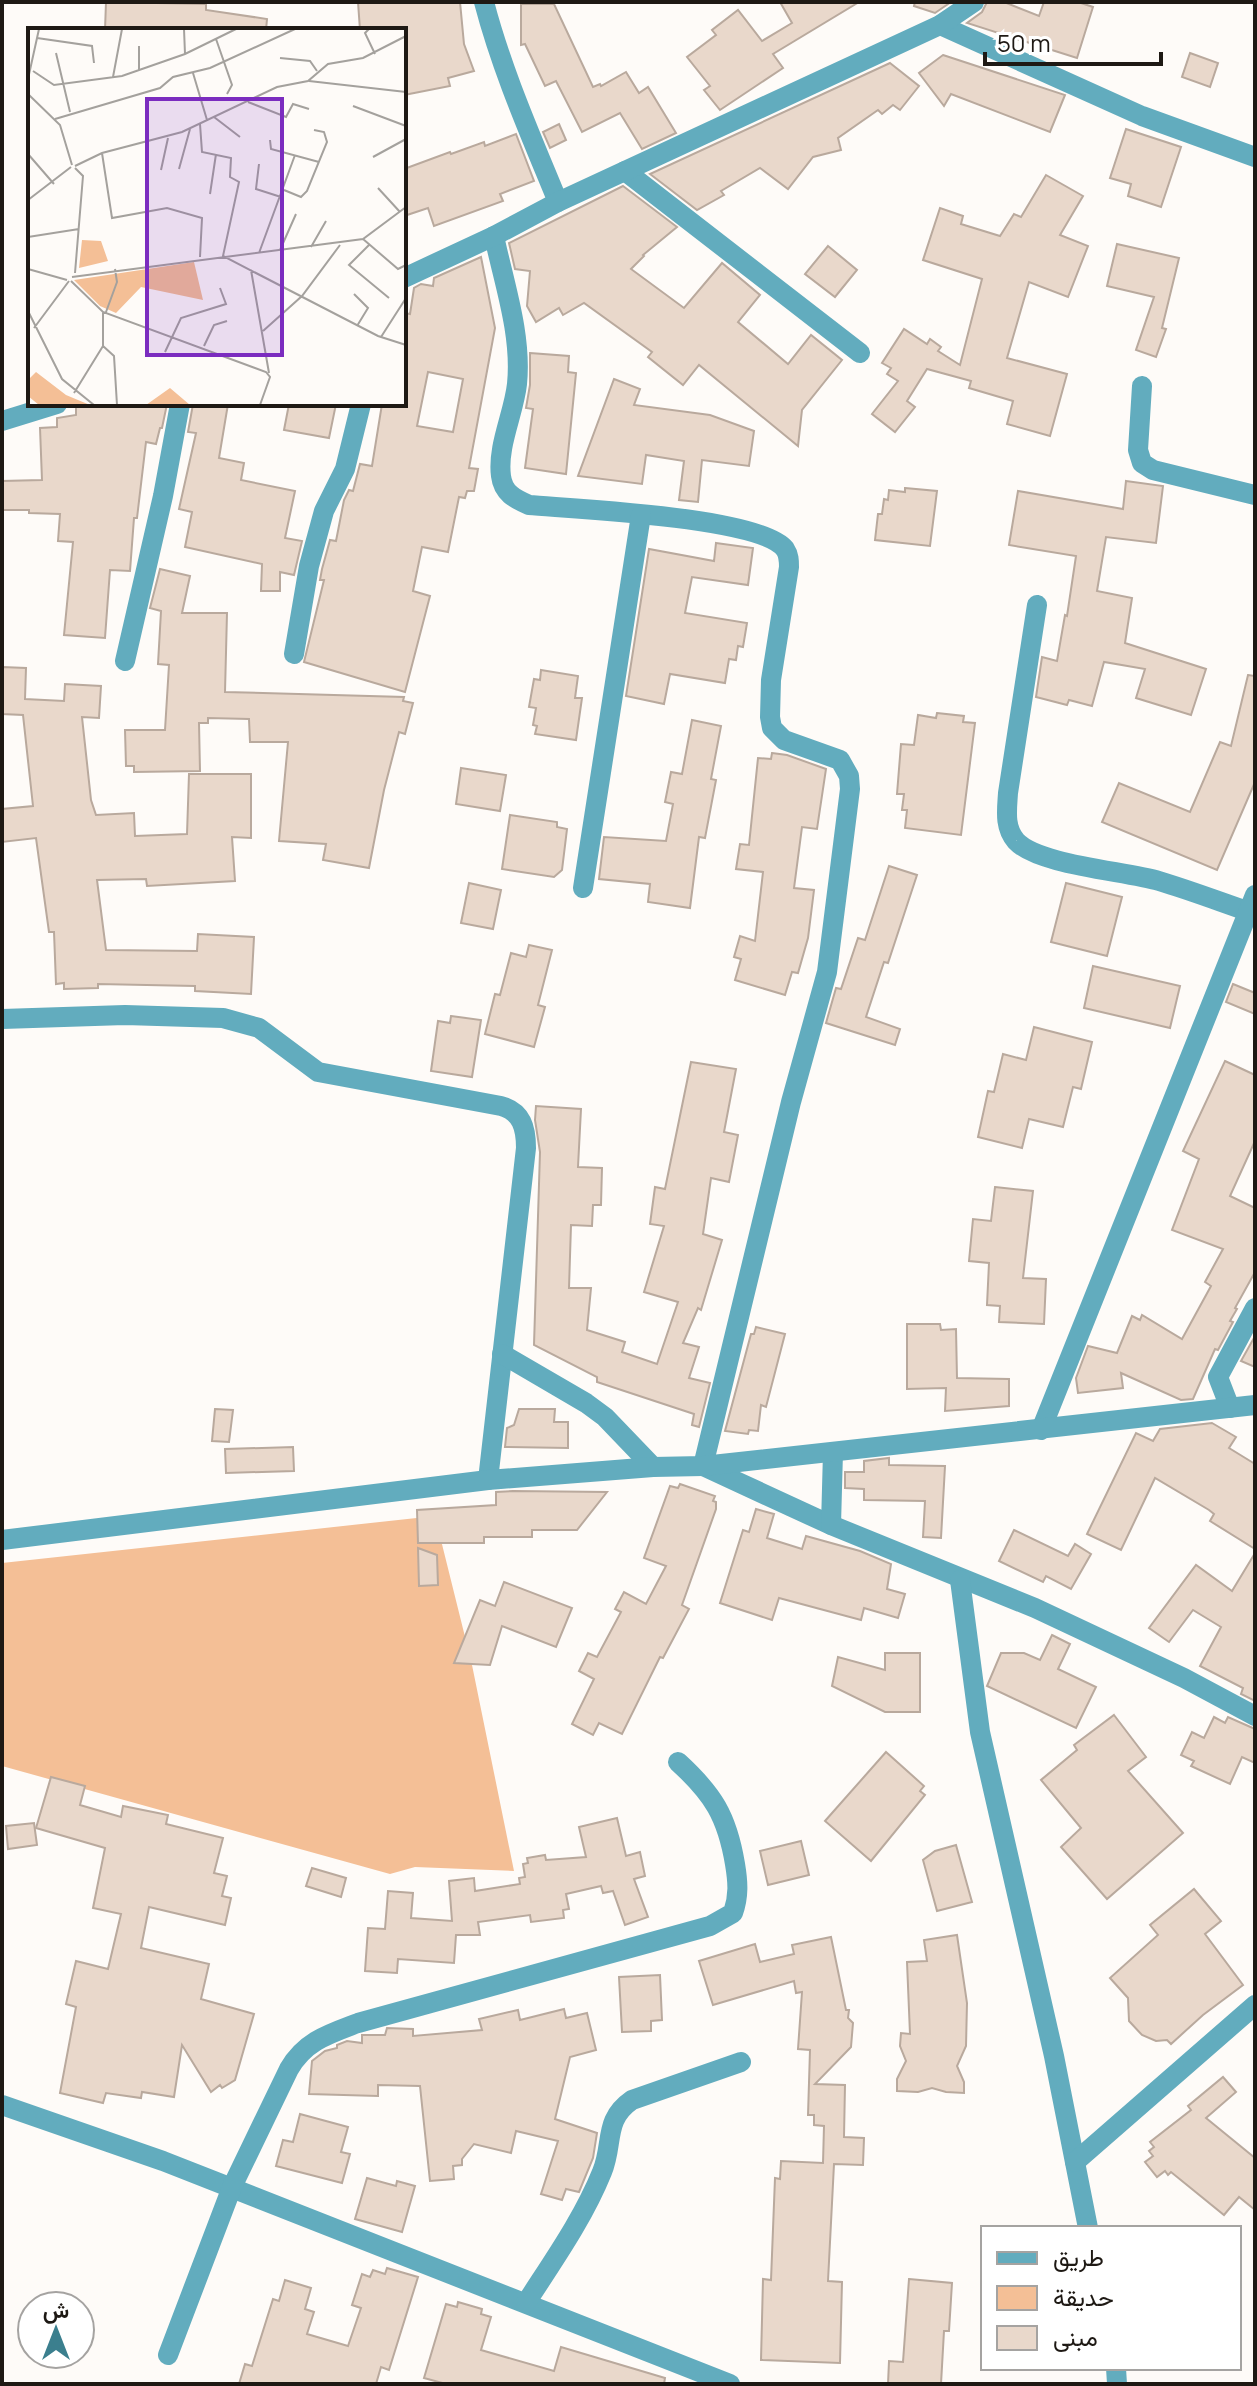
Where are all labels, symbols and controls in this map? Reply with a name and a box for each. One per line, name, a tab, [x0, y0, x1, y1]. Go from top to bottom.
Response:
scale bar	[985, 16, 1161, 66]
text: 50 m	[997, 26, 1051, 59]
inset map	[28, 28, 406, 406]
legend	[981, 2226, 1241, 2370]
text: طريق	[1053, 2240, 1104, 2273]
text: حديقة	[1053, 2280, 1114, 2313]
north arrow	[16, 2290, 96, 2370]
text: ش	[43, 2295, 69, 2325]
text: مبنى	[1053, 2320, 1098, 2353]

